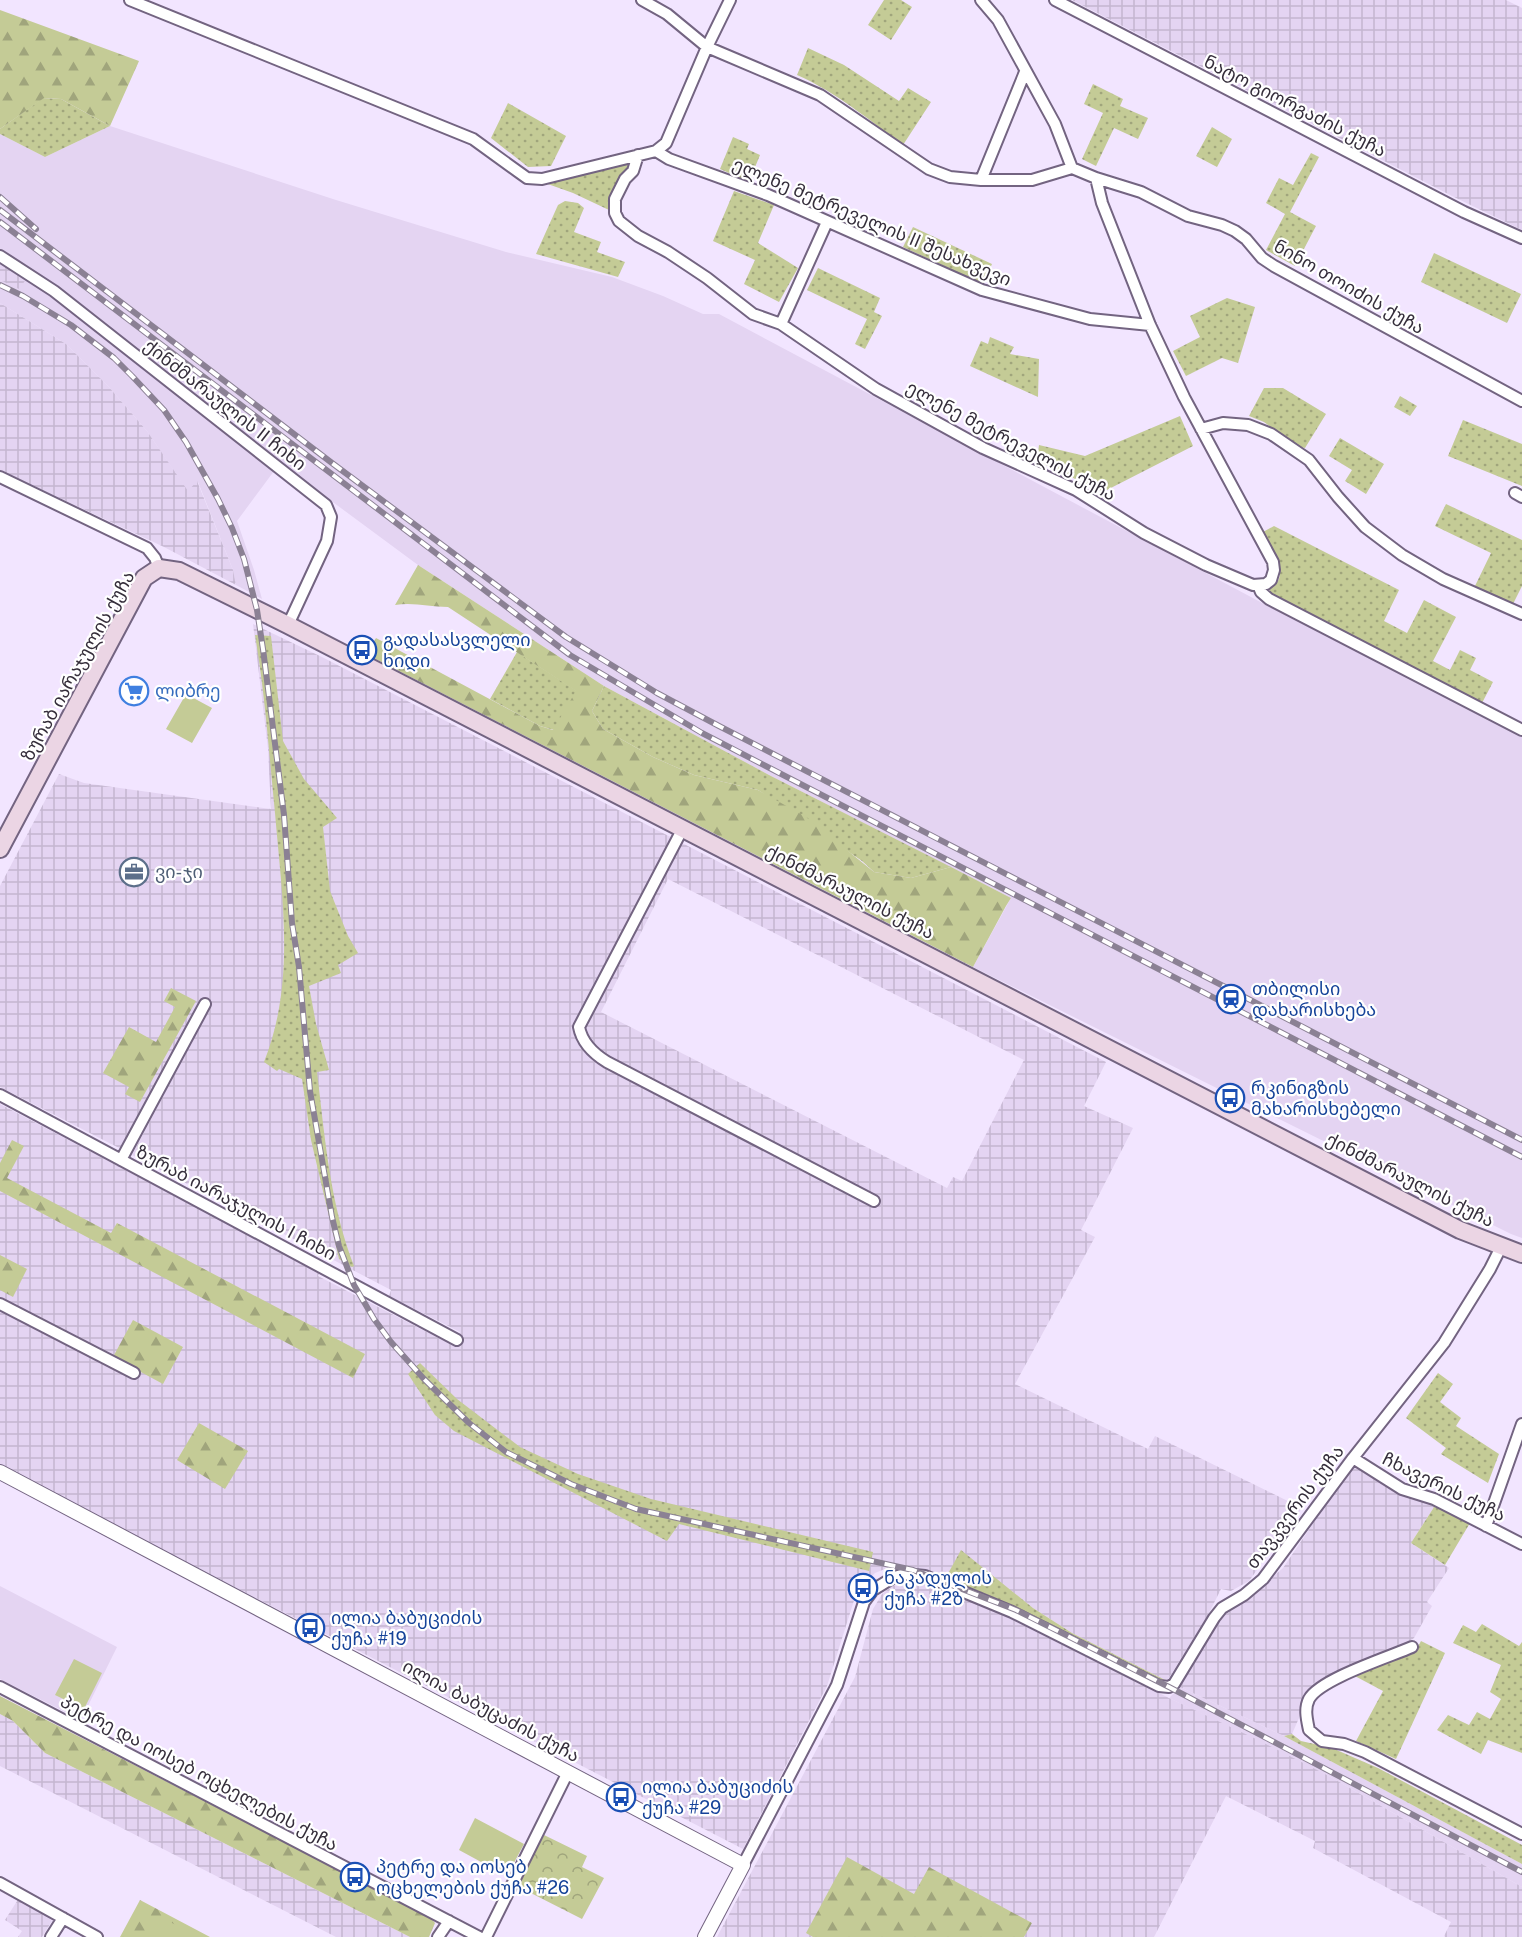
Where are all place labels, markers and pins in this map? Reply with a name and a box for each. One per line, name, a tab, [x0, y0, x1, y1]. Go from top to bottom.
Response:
place label: გადასასვლელი ხიდი	[383, 629, 531, 672]
bus stop icon: გადასასვლელი ხიდი	[346, 634, 378, 666]
supermarket icon: ლიბრე	[118, 675, 150, 707]
place label: ლიბრე	[155, 680, 221, 702]
office icon: ვი-ჯი	[118, 856, 150, 888]
place label: ვი-ჯი	[155, 861, 203, 883]
place label: თბილისი დახარისხება	[1252, 978, 1376, 1021]
station icon: თბილისი დახარისხება	[1215, 983, 1247, 1015]
place label: რკინიგზის მახარისხებელი	[1251, 1077, 1401, 1120]
bus stop icon: რკინიგზის მახარისხებელი	[1214, 1082, 1246, 1114]
place label: ნაკადულის ქუჩა #2ზ	[884, 1567, 992, 1610]
bus stop icon: ნაკადულის ქუჩა #2ზ	[847, 1572, 879, 1604]
place label: ილია ბაბუციძის ქუჩა #19	[331, 1607, 482, 1650]
bus stop icon: ილია ბაბუციძის ქუჩა #19	[294, 1612, 326, 1644]
place label: ილია ბაბუციძის ქუჩა #29	[642, 1776, 793, 1819]
bus stop icon: ილია ბაბუციძის ქუჩა #29	[605, 1781, 637, 1813]
place label: პეტრე და იოსებ ოცხელების ქუჩა #26	[376, 1856, 569, 1899]
bus stop icon: პეტრე და იოსებ ოცხელების ქუჩა #26	[339, 1861, 371, 1893]

